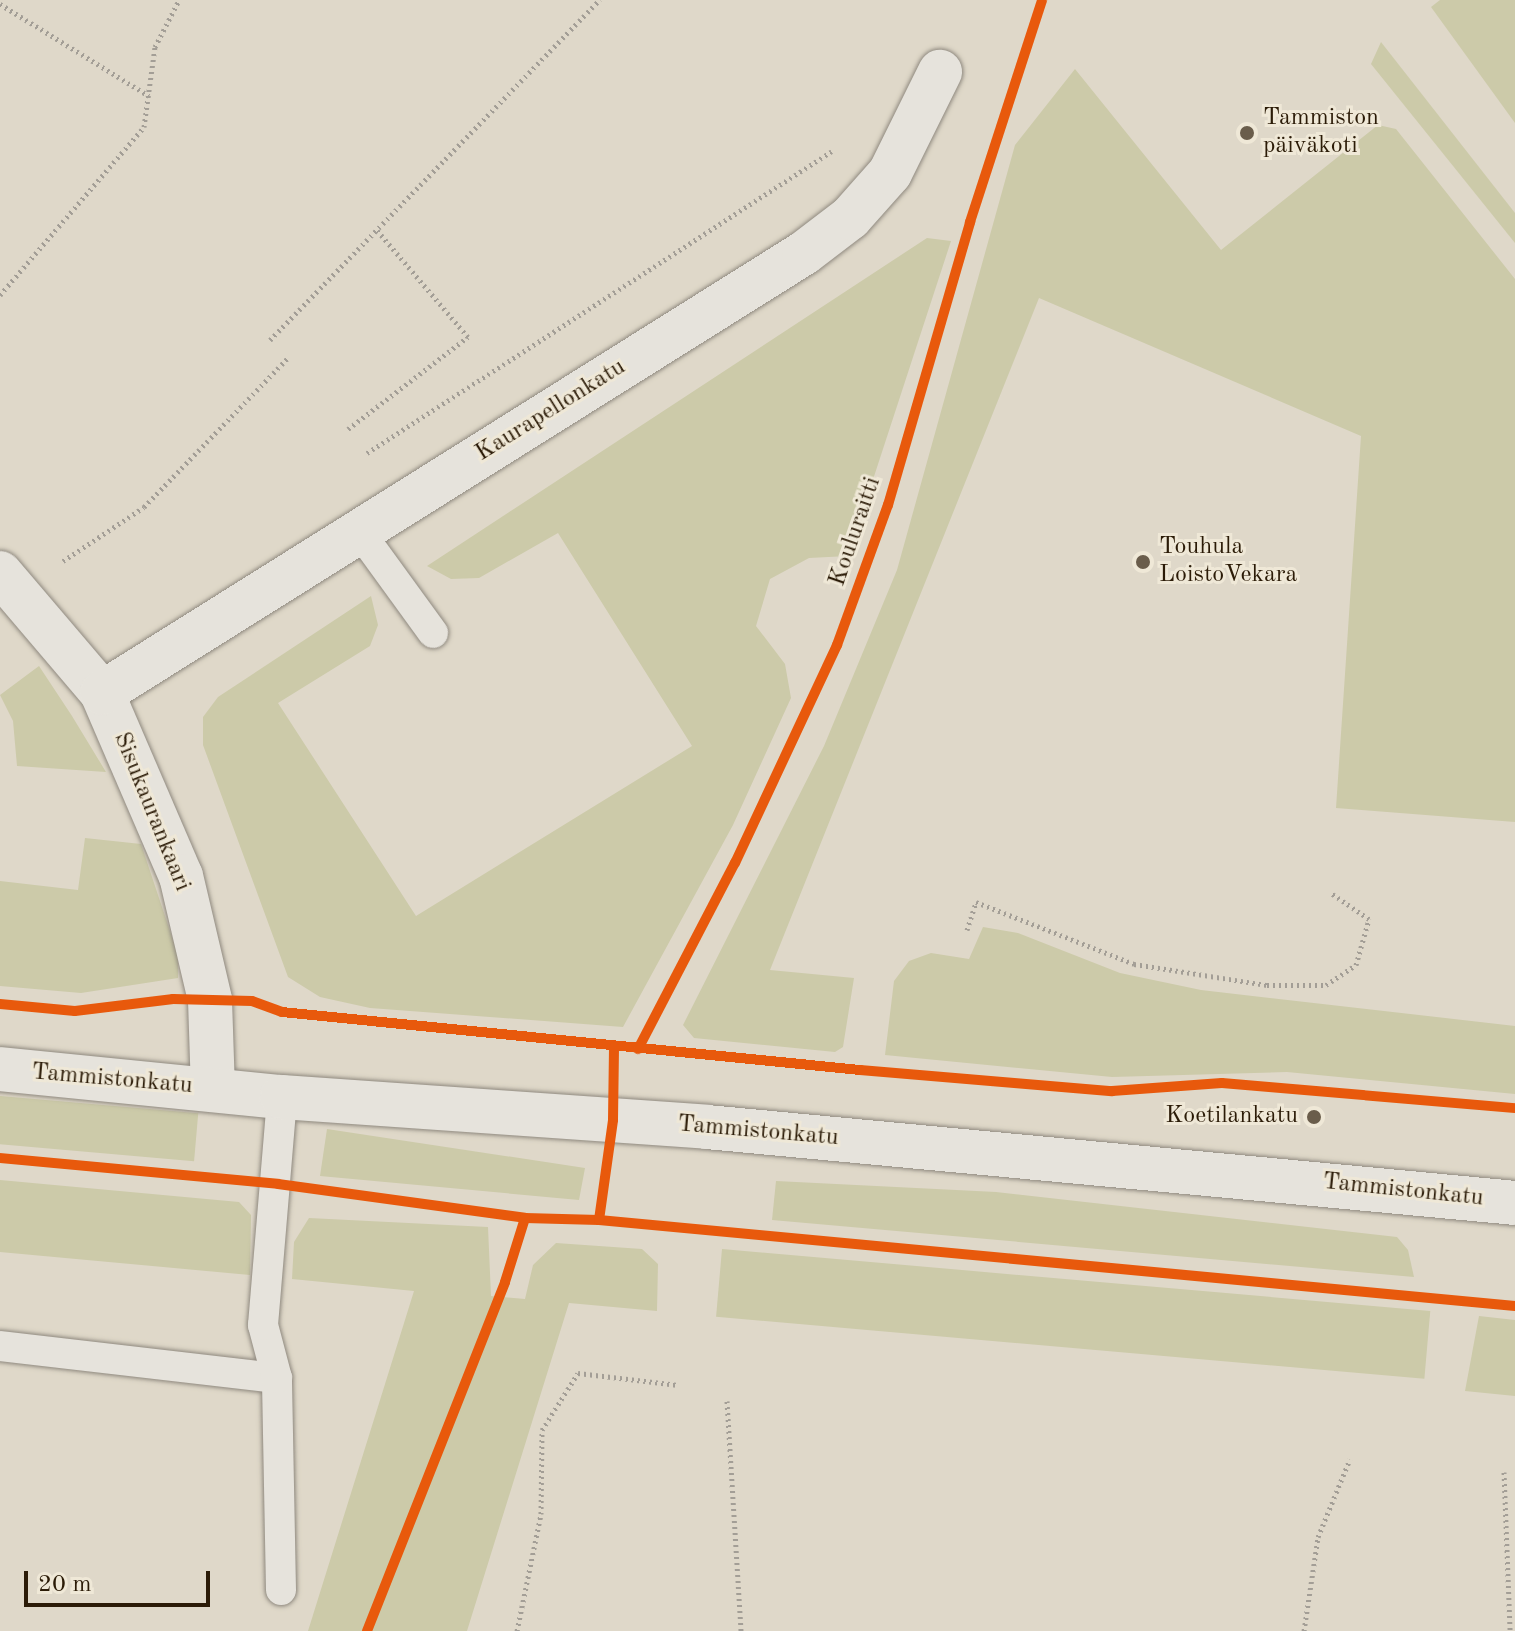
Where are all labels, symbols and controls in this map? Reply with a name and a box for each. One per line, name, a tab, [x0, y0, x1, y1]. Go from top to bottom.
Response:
place label: Tammiston päiväkoti	[1263, 105, 1379, 161]
marker: Tammiston päiväkoti	[1238, 124, 1256, 142]
street label: Kaurapellonkatu	[471, 353, 631, 469]
street label: Kouluraitti	[824, 474, 888, 590]
place label: Touhula LoistoVekara	[1159, 534, 1297, 590]
marker: Touhula LoistoVekara	[1134, 553, 1152, 571]
street label: Sisukaurankaari	[106, 728, 196, 896]
street label: Tammistonkatu	[30, 1059, 194, 1101]
place label: Koetilankatu	[1165, 1103, 1298, 1131]
marker: Koetilankatu	[1305, 1108, 1323, 1126]
street label: Tammistonkatu	[676, 1111, 840, 1153]
street label: Tammistonkatu	[1321, 1168, 1485, 1214]
scale bar	[28, 1555, 214, 1605]
text: 20 m	[38, 1573, 92, 1597]

